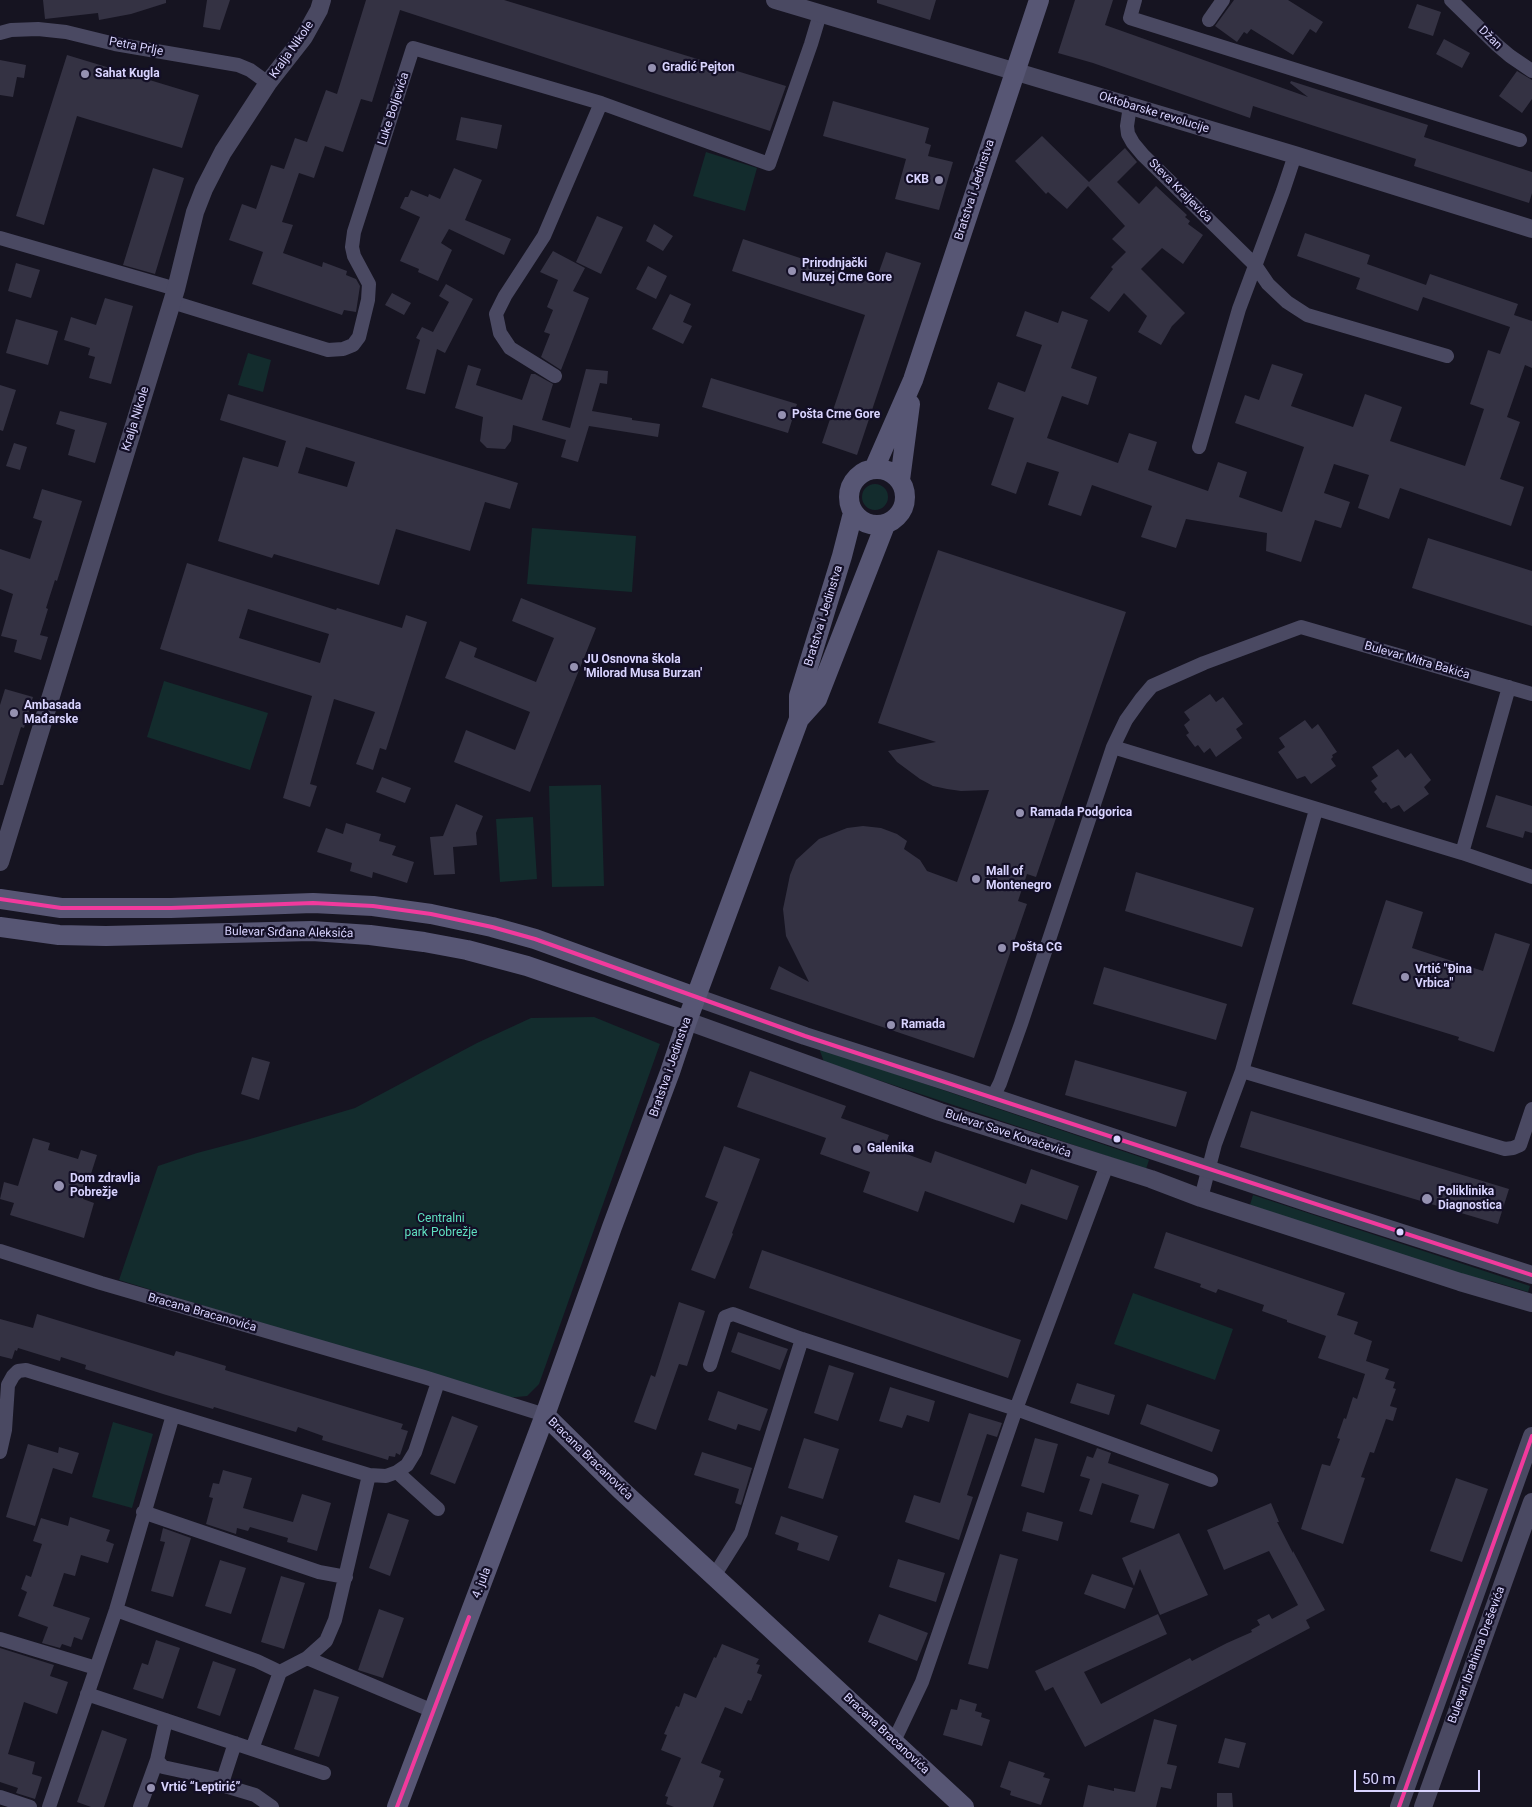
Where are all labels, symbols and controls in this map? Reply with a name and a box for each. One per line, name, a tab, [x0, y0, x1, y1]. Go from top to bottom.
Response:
street label: Kralja Nikole	[267, 18, 317, 82]
street label: Džan	[1475, 23, 1505, 53]
street label: Petra Prlje	[108, 35, 164, 59]
place label: Gradić Pejton	[662, 61, 735, 75]
marker: Gradić Pejton	[646, 62, 658, 74]
place label: Sahat Kugla	[95, 67, 160, 81]
marker: Sahat Kugla	[79, 68, 91, 80]
street label: Luke Boljevića	[375, 71, 413, 147]
street label: Oktobarske revolucije	[1097, 89, 1211, 137]
street label: Bratstva i Jedinstva	[952, 138, 998, 242]
street label: Steva Kraljevića	[1145, 156, 1215, 226]
place label: CKB	[906, 173, 929, 187]
marker: CKB	[933, 174, 945, 186]
place label: Prirodnjački Muzej Crne Gore	[802, 257, 892, 285]
marker: Prirodnjački Muzej Crne Gore	[786, 265, 798, 277]
street label: Kralja Nikole	[119, 385, 153, 453]
place label: Pošta Crne Gore	[792, 408, 880, 422]
marker: Pošta Crne Gore	[776, 409, 788, 421]
street label: Bratstva i Jedinstva	[802, 564, 846, 668]
street label: Bulevar Mitra Bakića	[1363, 639, 1471, 683]
place label: JU Osnovna škola 'Milorad Musa Burzan'	[584, 653, 702, 681]
marker: JU Osnovna škola 'Milorad Musa Burzan'	[568, 661, 580, 673]
place label: Ambasada Mađarske	[24, 699, 81, 727]
marker: Ambasada Mađarske	[8, 707, 20, 719]
place label: Ramada Podgorica	[1030, 806, 1132, 820]
marker: Ramada Podgorica	[1014, 807, 1026, 819]
place label: Mall of Montenegro	[986, 865, 1052, 893]
marker: Mall of Montenegro	[970, 873, 982, 885]
street label: Bulevar Srđana Aleksića	[225, 925, 353, 941]
place label: Pošta CG	[1012, 941, 1062, 955]
marker: Pošta CG	[996, 942, 1008, 954]
place label: Vrtić "Đina Vrbica"	[1415, 963, 1472, 991]
marker: Vrtić "Đina Vrbica"	[1399, 971, 1411, 983]
street label: Bratstva i Jedinstva	[647, 1015, 695, 1119]
place label: Ramada	[901, 1018, 945, 1032]
marker: Ramada	[885, 1019, 897, 1031]
street label: Bulevar Save Kovačevića	[943, 1107, 1073, 1161]
unlabelled marker	[1112, 1134, 1122, 1144]
place label: Galenika	[867, 1142, 914, 1156]
marker: Galenika	[851, 1143, 863, 1155]
place label: Dom zdravlja Pobrežje	[70, 1172, 140, 1200]
marker: Dom zdravlja Pobrežje	[52, 1179, 66, 1193]
place label: Poliklinika Diagnostica	[1438, 1185, 1502, 1213]
marker: Poliklinika Diagnostica	[1420, 1192, 1434, 1206]
park label: Centralni park Pobrežje	[405, 1212, 477, 1240]
unlabelled marker	[1395, 1227, 1405, 1237]
street label: Bracana Bracanovića	[146, 1291, 258, 1335]
street label: Bracana Bracanovića	[545, 1415, 635, 1503]
street label: 4. jula	[470, 1566, 494, 1600]
street label: Bulevar Ibrahima Dreševića	[1445, 1585, 1509, 1725]
street label: Bracana Bracanovića	[840, 1690, 932, 1778]
scale bar	[1357, 1760, 1483, 1792]
text: 50 m	[1362, 1770, 1396, 1788]
place label: Vrtić “Leptirić”	[161, 1781, 240, 1795]
marker: Vrtić “Leptirić”	[145, 1782, 157, 1794]

